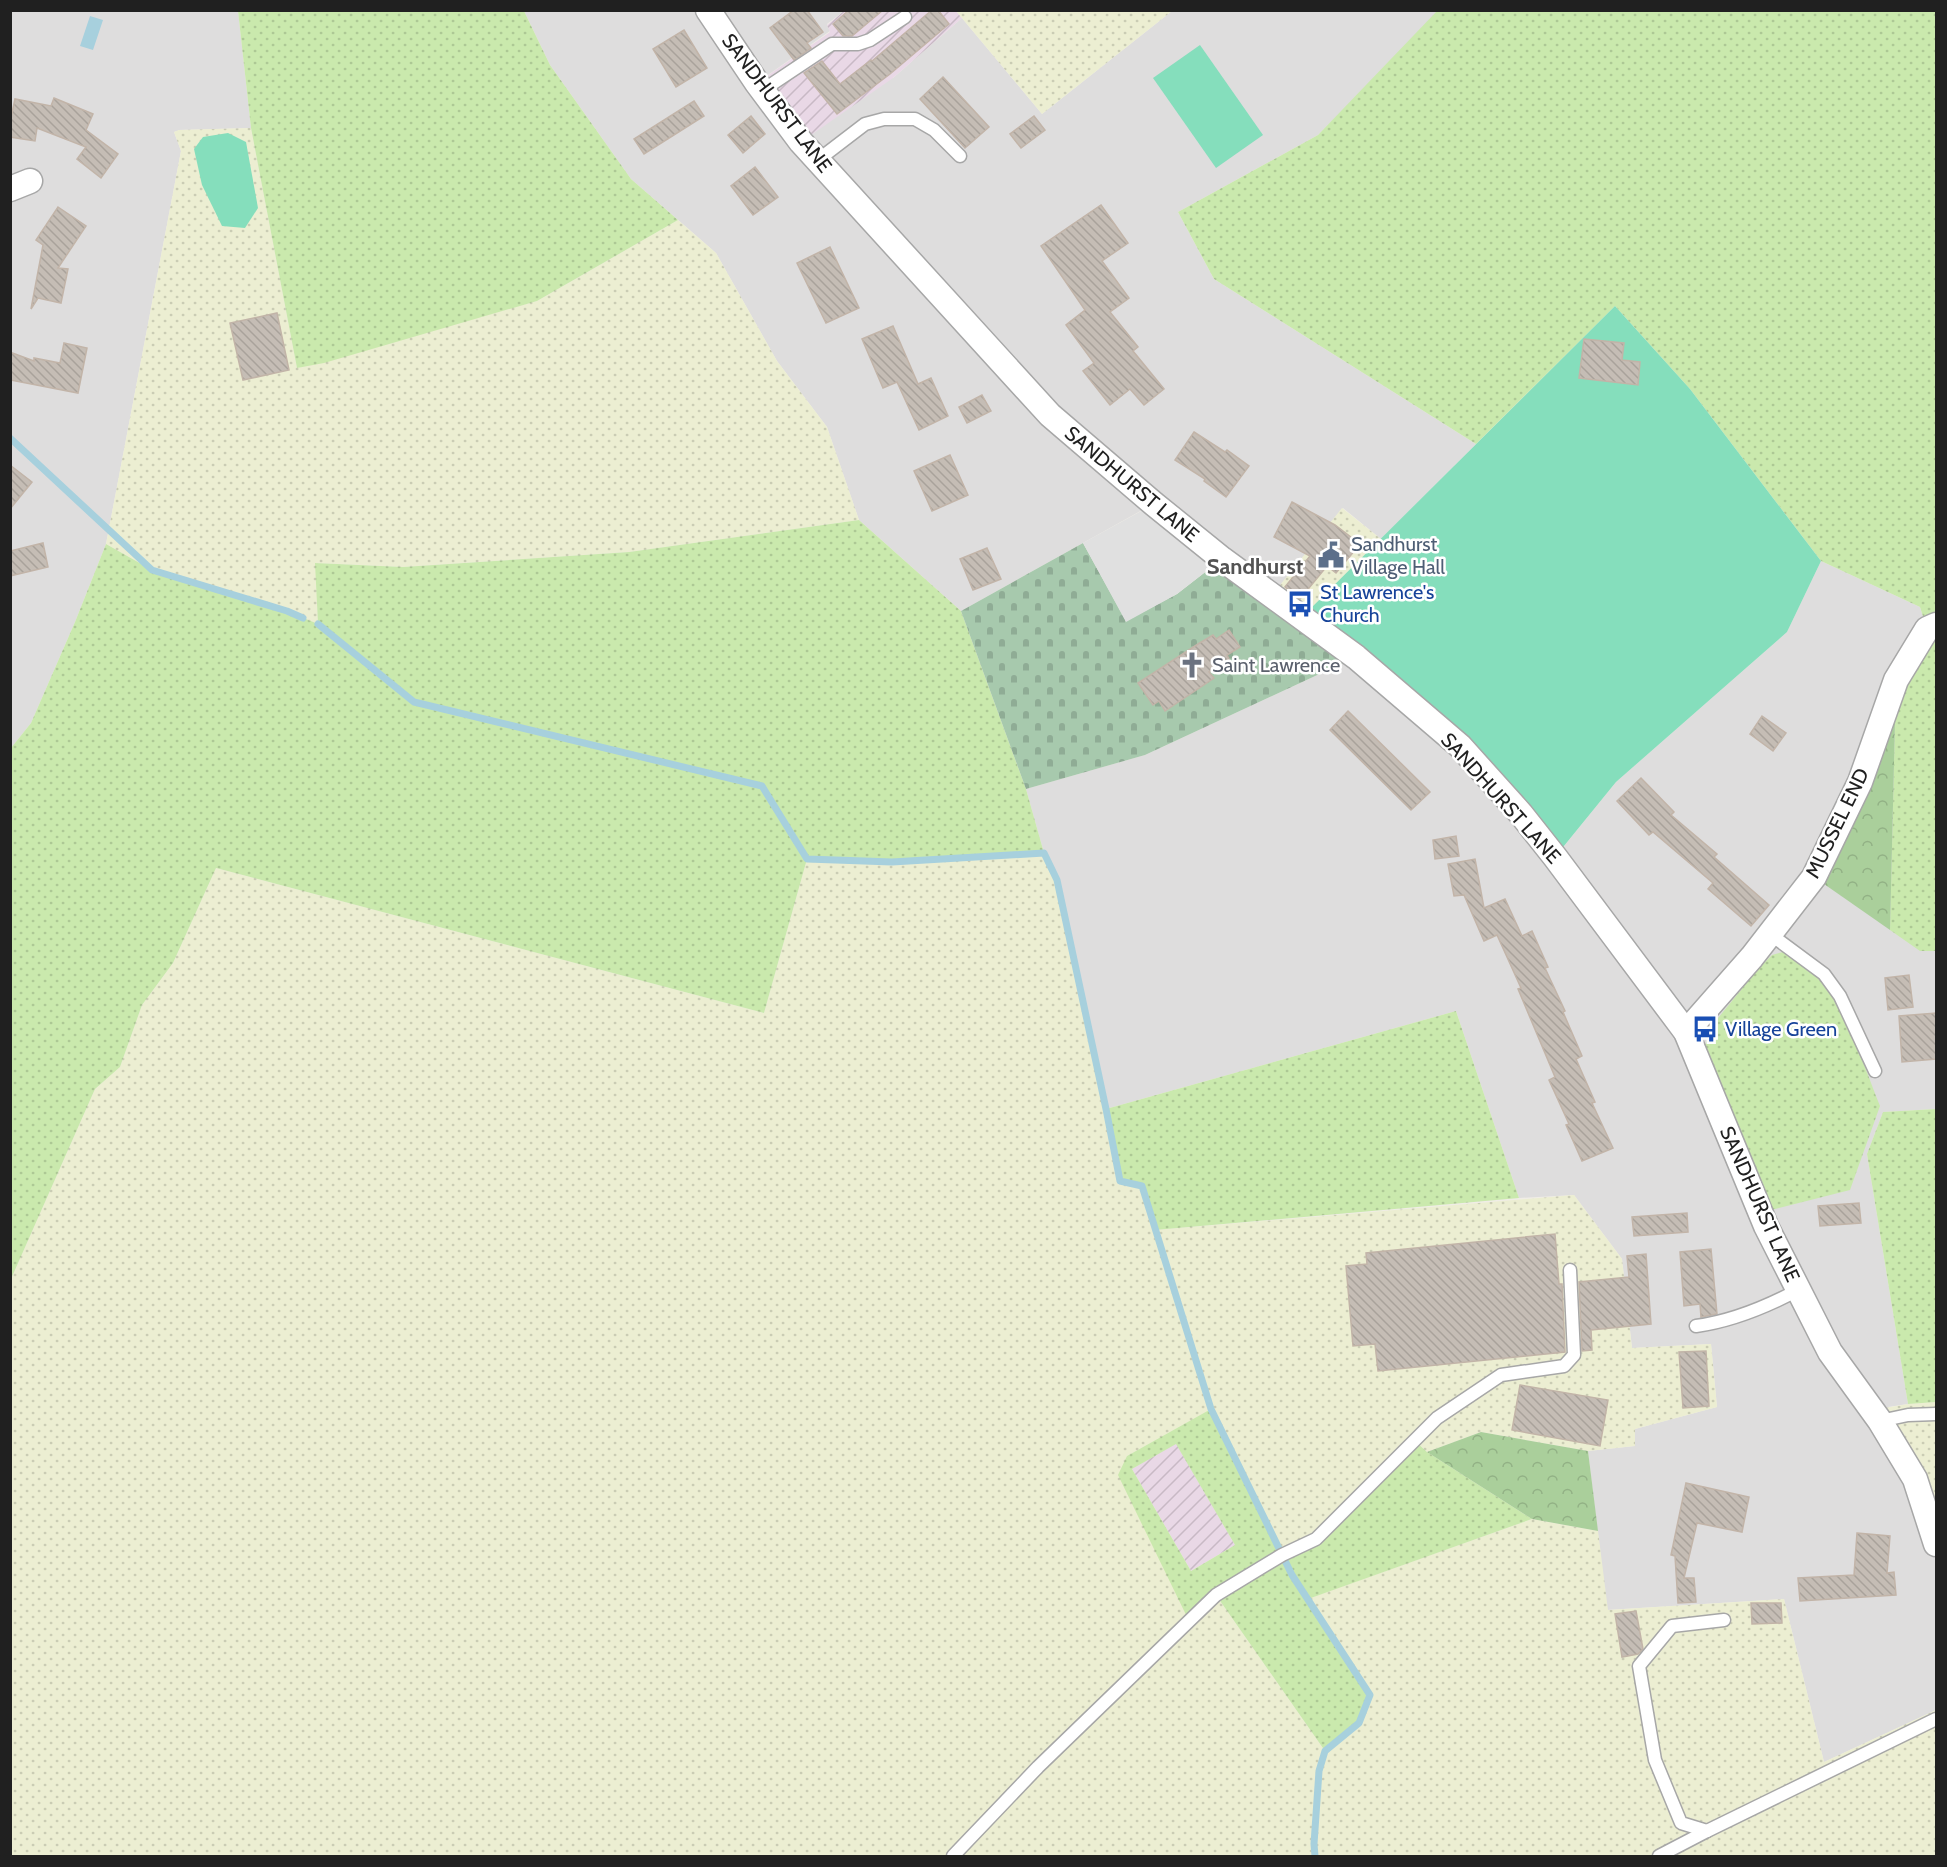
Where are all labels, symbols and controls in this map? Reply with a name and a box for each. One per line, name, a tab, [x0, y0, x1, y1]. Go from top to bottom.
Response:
street label: SANDHURST LANE	[717, 29, 837, 177]
street label: SANDHURST LANE	[1060, 421, 1204, 547]
place label: Sandhurst Village Hall	[1351, 532, 1445, 579]
public building icon: Sandhurst Village Hall	[1316, 540, 1346, 570]
district label: Sandhurst	[1207, 553, 1304, 580]
place label: St Lawrence's Church	[1320, 580, 1434, 627]
bus stop icon: St Lawrence's Church	[1285, 589, 1315, 619]
church icon: Saint Lawrence	[1177, 650, 1207, 680]
place label: Saint Lawrence	[1212, 653, 1340, 677]
street label: SANDHURST LANE	[1436, 728, 1566, 868]
street label: MUSSEL END	[1800, 764, 1874, 882]
bus stop icon: Village Green	[1690, 1014, 1720, 1044]
place label: Village Green	[1725, 1017, 1837, 1041]
street label: SANDHURST LANE	[1715, 1123, 1805, 1285]

